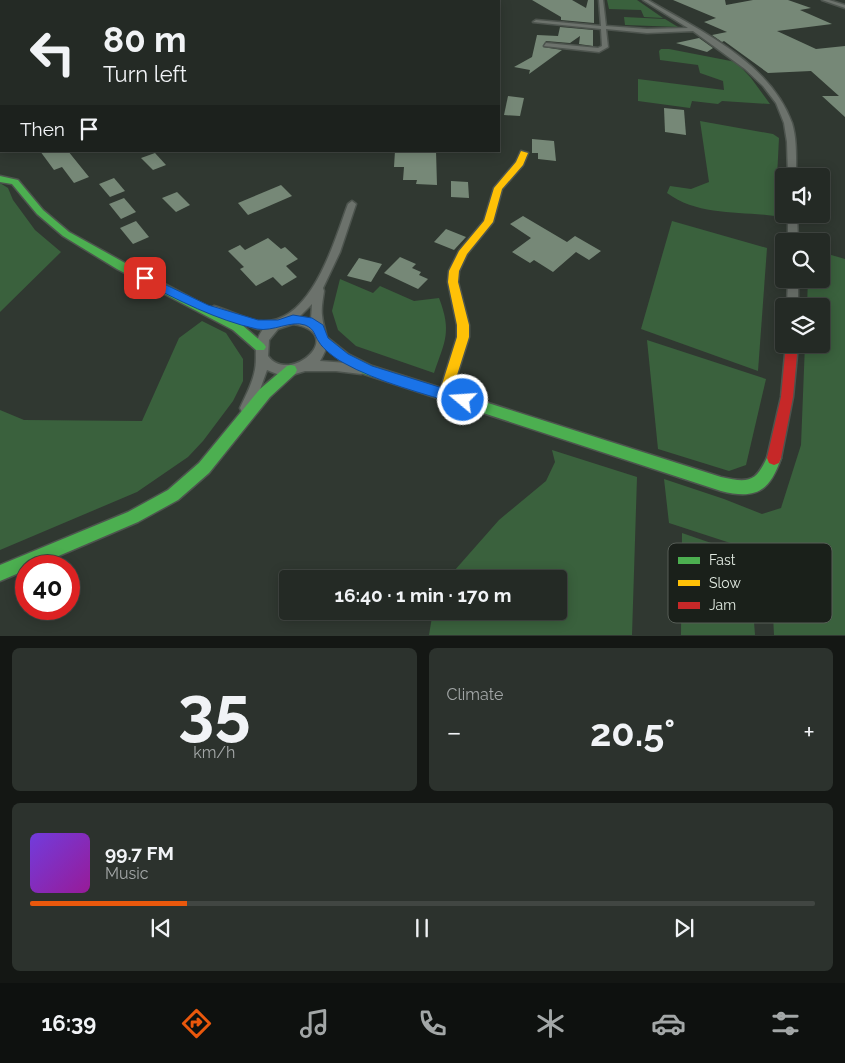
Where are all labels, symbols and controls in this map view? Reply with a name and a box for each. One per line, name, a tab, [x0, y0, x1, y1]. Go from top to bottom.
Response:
text: 80 m	[103, 19, 187, 60]
icon: left	[20, 20, 85, 85]
text: Turn left	[103, 61, 187, 87]
icon: arrive	[75, 115, 103, 143]
text: Then	[20, 118, 65, 140]
map controls	[775, 168, 830, 353]
button: sound	[775, 168, 830, 223]
button: search	[775, 233, 830, 288]
pin	[124, 257, 166, 299]
icon: arrive	[131, 264, 159, 292]
button: layers	[775, 298, 830, 353]
position arrow	[436, 373, 488, 425]
legend	[668, 543, 832, 623]
text: Fast	[709, 552, 736, 568]
speed limit sign: 40	[15, 555, 80, 620]
text: Slow	[709, 575, 741, 591]
text: 16:40 · 1 min · 170 m	[335, 584, 511, 606]
text: Jam	[709, 597, 736, 613]
text: 35	[178, 672, 250, 748]
text: Climate	[447, 685, 503, 704]
text: 20.5°	[590, 710, 675, 755]
text: −	[447, 716, 462, 749]
text: +	[803, 716, 815, 749]
text: km/h	[193, 743, 235, 762]
text: 99.7 FM	[105, 842, 174, 864]
text: Music	[105, 864, 149, 883]
icon: previous	[147, 914, 175, 942]
icon: pause	[408, 914, 436, 942]
icon: next	[670, 914, 698, 942]
icon: directions	[179, 1006, 214, 1041]
icon: music	[297, 1006, 332, 1041]
icon: phone	[415, 1006, 450, 1041]
icon: climate	[533, 1006, 568, 1041]
icon: car	[651, 1006, 686, 1041]
icon: filters	[768, 1006, 803, 1041]
text: 16:39	[41, 1010, 96, 1036]

